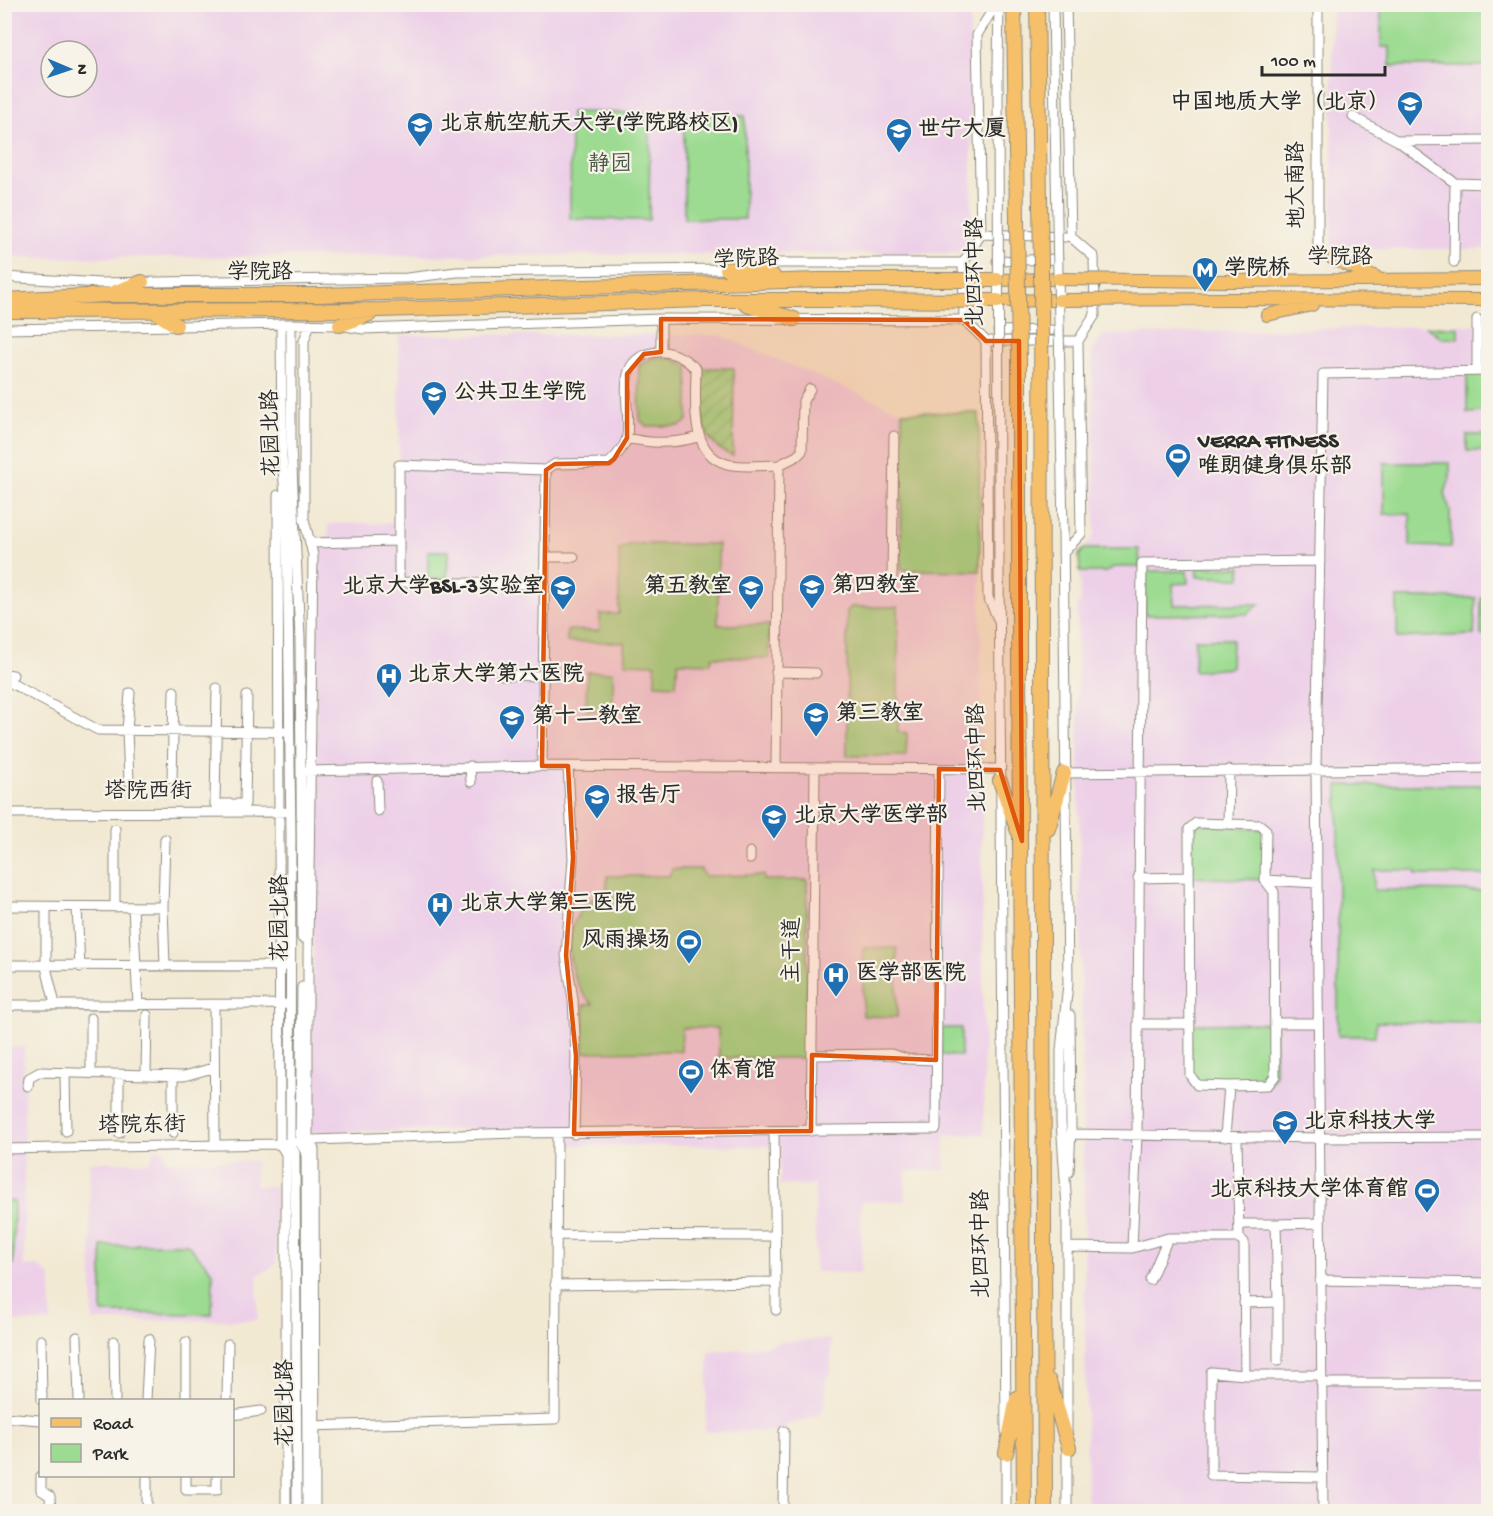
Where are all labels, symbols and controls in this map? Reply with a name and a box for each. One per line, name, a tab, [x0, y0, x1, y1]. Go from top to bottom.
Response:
north arrow	[39, 39, 99, 99]
scale bar	[1262, 39, 1385, 77]
text: 100 m	[1270, 52, 1316, 73]
text: N	[71, 64, 90, 76]
place label: 中国地质大学（北京）	[1170, 89, 1390, 117]
school or university icon: 中国地质大学（北京）	[1395, 89, 1425, 127]
school or university icon: 北京航空航天大学(学院路校区)	[405, 110, 435, 148]
place label: 北京航空航天大学(学院路校区)	[440, 110, 738, 138]
school or university icon: 世宁大厦	[884, 116, 914, 154]
place label: 世宁大厦	[918, 117, 1006, 144]
street label: 地大南路	[1283, 141, 1311, 229]
park label: 静园	[588, 151, 632, 179]
street label: 北四环中路	[962, 217, 990, 327]
street label: 学院路	[1307, 244, 1373, 272]
street label: 学院路	[712, 245, 779, 275]
metro station icon: 学院桥	[1190, 255, 1220, 293]
place label: 学院桥	[1224, 256, 1290, 283]
street label: 学院路	[227, 259, 293, 287]
school or university icon: 公共卫生学院	[419, 379, 449, 417]
place label: 公共卫生学院	[454, 380, 586, 407]
street label: 花园北路	[257, 389, 287, 477]
place label: VERRA FITNESS 唯朗健身俱乐部	[1197, 430, 1352, 481]
sports icon: VERRA FITNESS 唯朗健身俱乐部	[1163, 441, 1193, 479]
school or university icon: 第四教室	[797, 572, 827, 610]
place label: 第四教室	[832, 572, 920, 600]
place label: 北京大学BSL-3实验室	[342, 573, 544, 601]
school or university icon: 北京大学BSL-3实验室	[548, 573, 578, 611]
place label: 第五教室	[644, 573, 732, 601]
school or university icon: 第五教室	[736, 573, 766, 611]
hospital icon: 北京大学第六医院	[374, 661, 404, 699]
place label: 北京大学第六医院	[408, 661, 584, 689]
school or university icon: 第三教室	[801, 700, 831, 738]
place label: 第三教室	[836, 700, 924, 728]
school or university icon: 第十二教室	[497, 703, 527, 741]
place label: 第十二教室	[532, 703, 642, 731]
street label: 北四环中路	[963, 703, 993, 813]
street label: 塔院西街	[104, 778, 192, 806]
school or university icon: 报告厅	[582, 782, 612, 820]
place label: 报告厅	[616, 783, 682, 810]
school or university icon: 北京大学医学部	[759, 802, 789, 840]
place label: 北京大学医学部	[794, 802, 948, 830]
street label: 花园北路	[267, 874, 295, 962]
hospital icon: 北京大学第三医院	[425, 890, 455, 928]
place label: 北京大学第三医院	[460, 890, 636, 918]
street label: 主干道	[780, 917, 807, 983]
sports icon: 风雨操场	[674, 927, 704, 965]
place label: 风雨操场	[582, 928, 670, 955]
hospital icon: 医学部医院	[821, 960, 851, 998]
place label: 医学部医院	[856, 961, 966, 988]
sports icon: 体育馆	[676, 1057, 706, 1095]
place label: 体育馆	[710, 1057, 776, 1085]
school or university icon: 北京科技大学	[1270, 1108, 1300, 1146]
place label: 北京科技大学	[1304, 1108, 1436, 1136]
street label: 塔院东街	[98, 1111, 186, 1141]
place label: 北京科技大学体育館	[1210, 1176, 1408, 1204]
sports icon: 北京科技大学体育館	[1412, 1176, 1442, 1214]
street label: 北四环中路	[968, 1189, 996, 1299]
street label: 花园北路	[272, 1359, 300, 1447]
legend	[39, 1399, 234, 1477]
text: Road	[93, 1415, 134, 1436]
text: Park	[92, 1445, 129, 1466]

